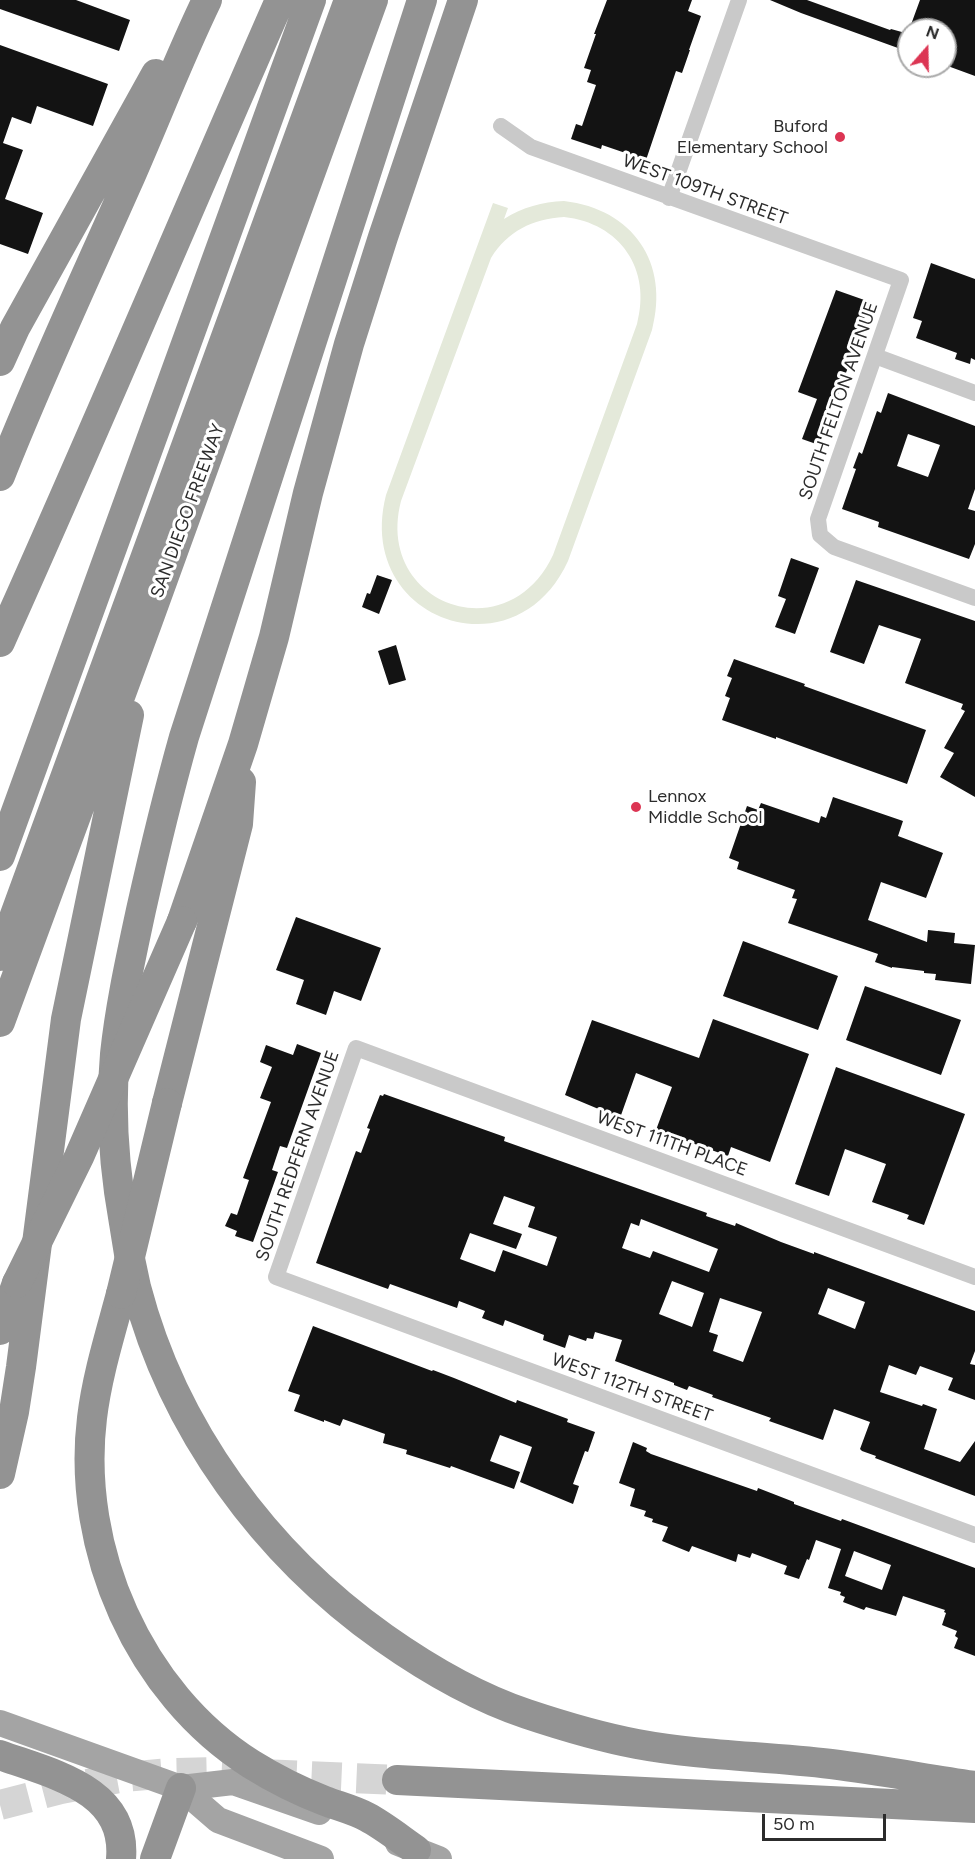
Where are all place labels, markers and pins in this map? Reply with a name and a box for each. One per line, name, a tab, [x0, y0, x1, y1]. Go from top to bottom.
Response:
place label: Buford Elementary School	[677, 116, 828, 158]
marker: Buford Elementary School	[833, 130, 847, 144]
place label: Lennox Middle School	[648, 786, 762, 828]
marker: Lennox Middle School	[629, 800, 643, 814]

